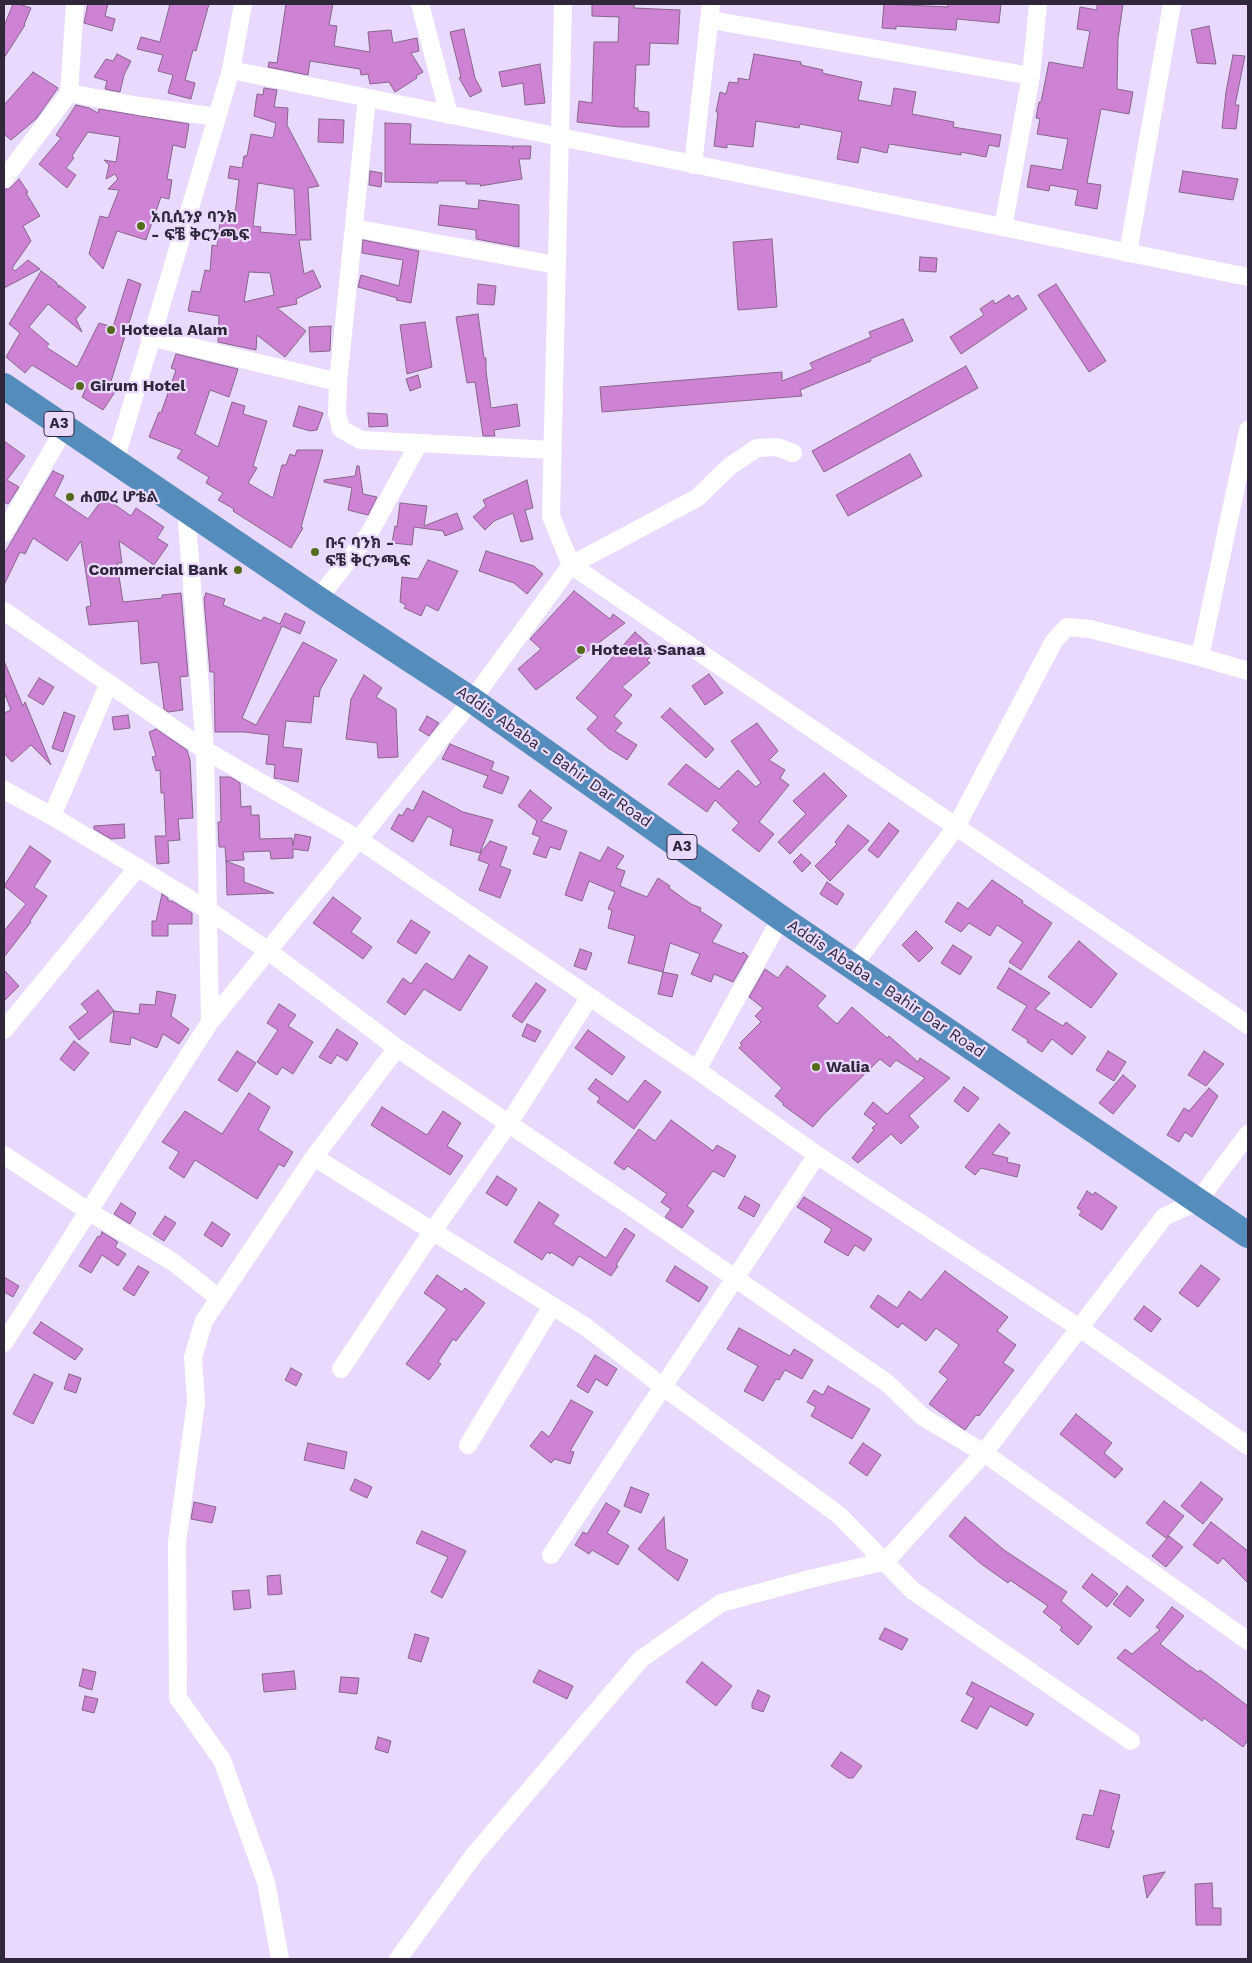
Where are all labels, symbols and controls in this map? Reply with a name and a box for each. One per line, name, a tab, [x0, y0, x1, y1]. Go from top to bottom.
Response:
place label: አቢሲንያ ባንክ - ፍቼ ቅርንጫፍ	[151, 207, 249, 245]
marker: አቢሲንያ ባንክ - ፍቼ ቅርንጫፍ	[135, 220, 147, 232]
place label: Hoteela Alam	[121, 320, 228, 340]
marker: Hoteela Alam	[105, 324, 117, 336]
place label: Girum Hotel	[90, 376, 185, 396]
marker: Girum Hotel	[74, 380, 86, 392]
road number: A3	[44, 412, 74, 436]
place label: ሐመረ ሆቴል	[80, 487, 158, 507]
marker: ሐመረ ሆቴል	[64, 491, 76, 503]
place label: ቡና ባንክ - ፍቼ ቅርንጫፍ	[325, 533, 410, 571]
marker: ቡና ባንክ - ፍቼ ቅርንጫፍ	[309, 546, 321, 558]
place label: Commercial Bank	[88, 560, 228, 580]
marker: Commercial Bank	[232, 564, 244, 576]
place label: Hoteela Sanaa	[591, 640, 705, 660]
marker: Hoteela Sanaa	[575, 644, 587, 656]
street label: Addis Ababa - Bahir Dar Road	[453, 682, 655, 832]
road number: A3	[667, 834, 697, 860]
street label: Addis Ababa - Bahir Dar Road	[784, 916, 988, 1062]
place label: Walia	[826, 1057, 870, 1077]
marker: Walia	[810, 1061, 822, 1073]

